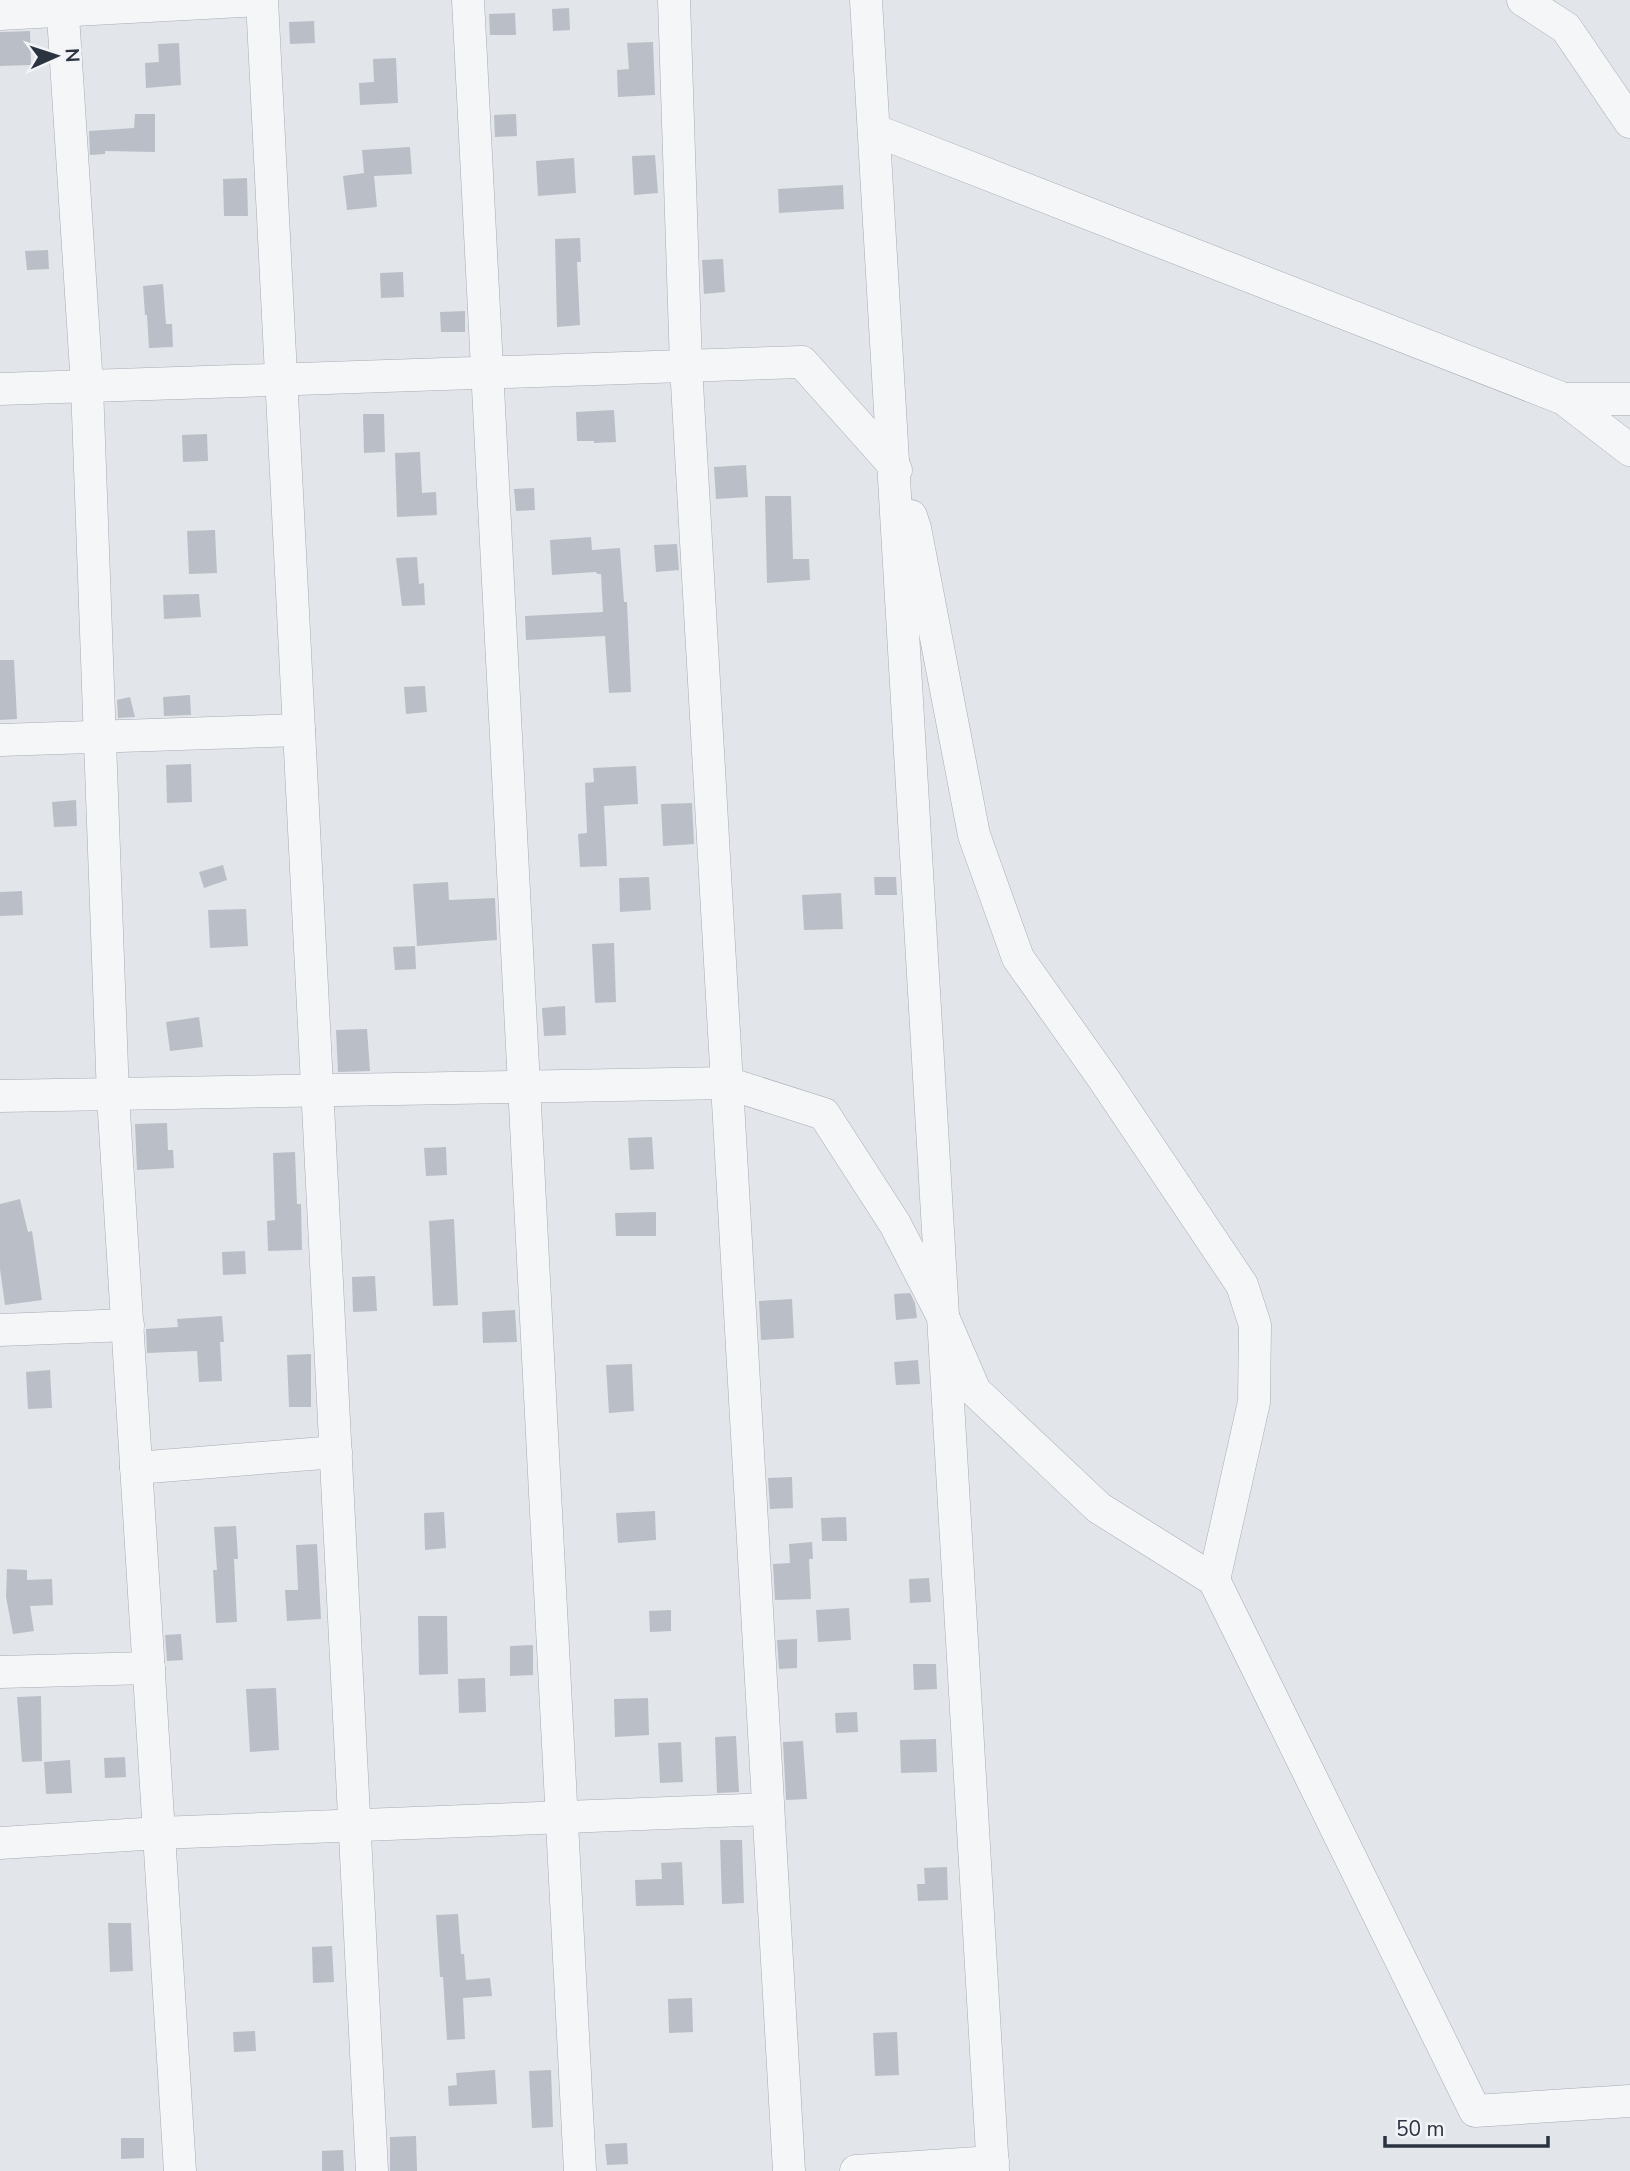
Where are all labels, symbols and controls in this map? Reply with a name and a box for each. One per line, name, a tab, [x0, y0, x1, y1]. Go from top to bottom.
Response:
north arrow	[21, 21, 91, 91]
text: N	[59, 47, 85, 63]
scale bar	[1385, 2104, 1548, 2148]
text: 50 m	[1396, 2115, 1445, 2143]

